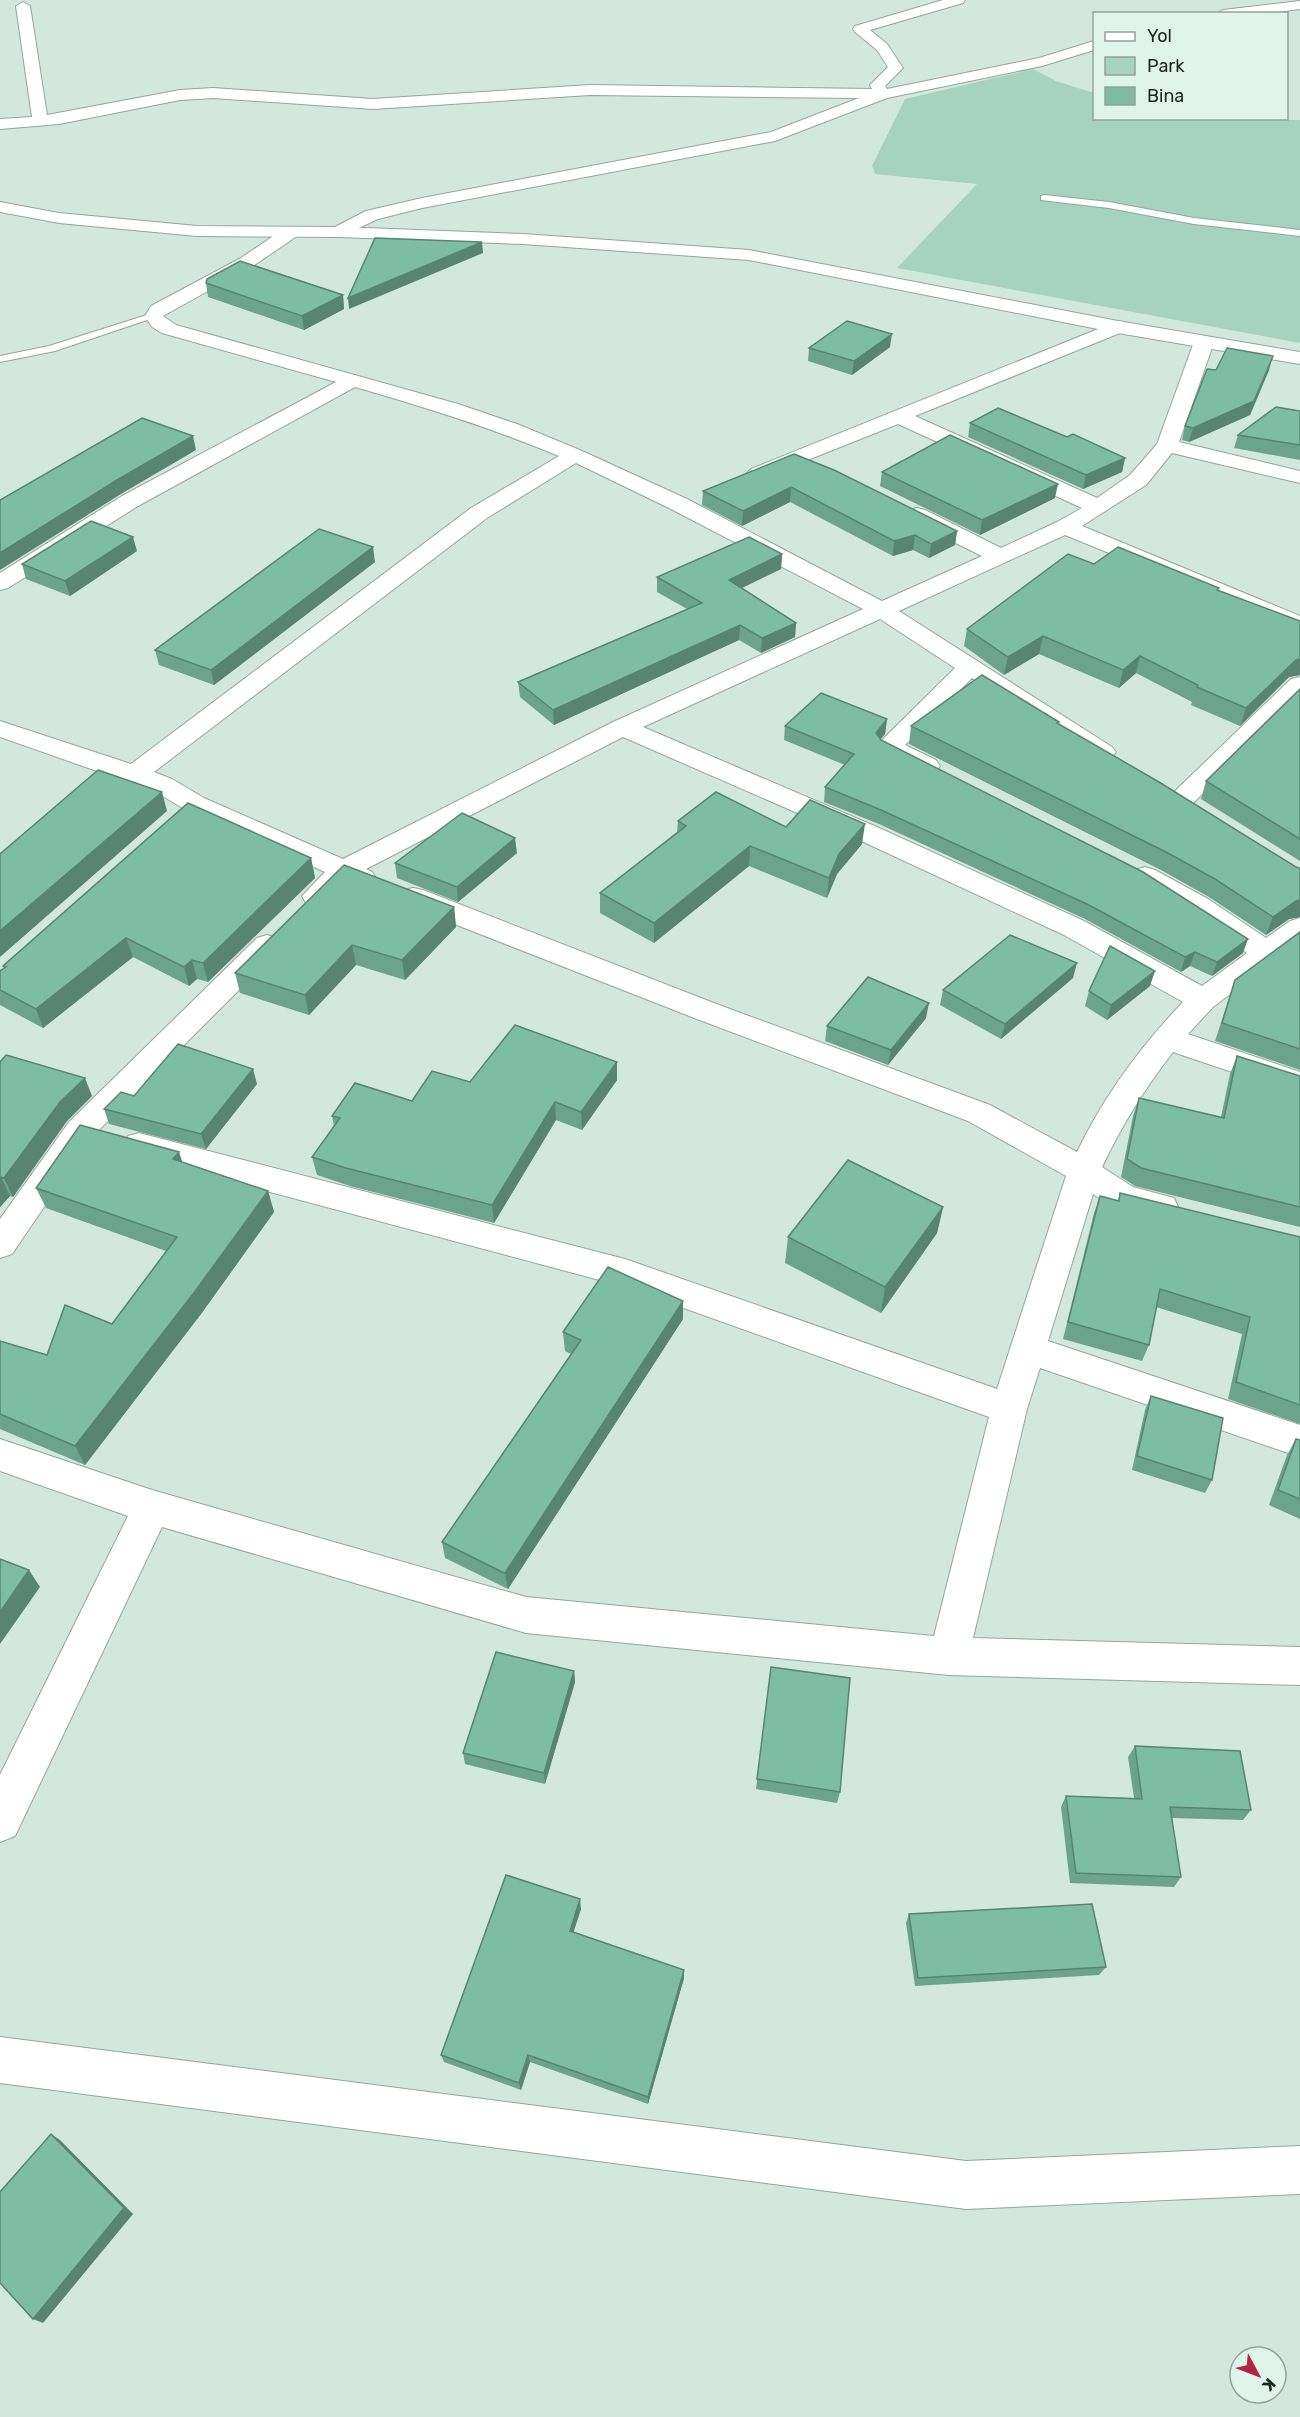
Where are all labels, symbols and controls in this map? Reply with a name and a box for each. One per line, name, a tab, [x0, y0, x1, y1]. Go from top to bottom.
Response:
legend	[1093, 12, 1288, 120]
text: Yol	[1147, 25, 1172, 47]
text: Park	[1147, 55, 1185, 77]
text: Bina	[1147, 85, 1184, 107]
north arrow	[1228, 2345, 1288, 2405]
text: K	[1258, 2374, 1280, 2395]

